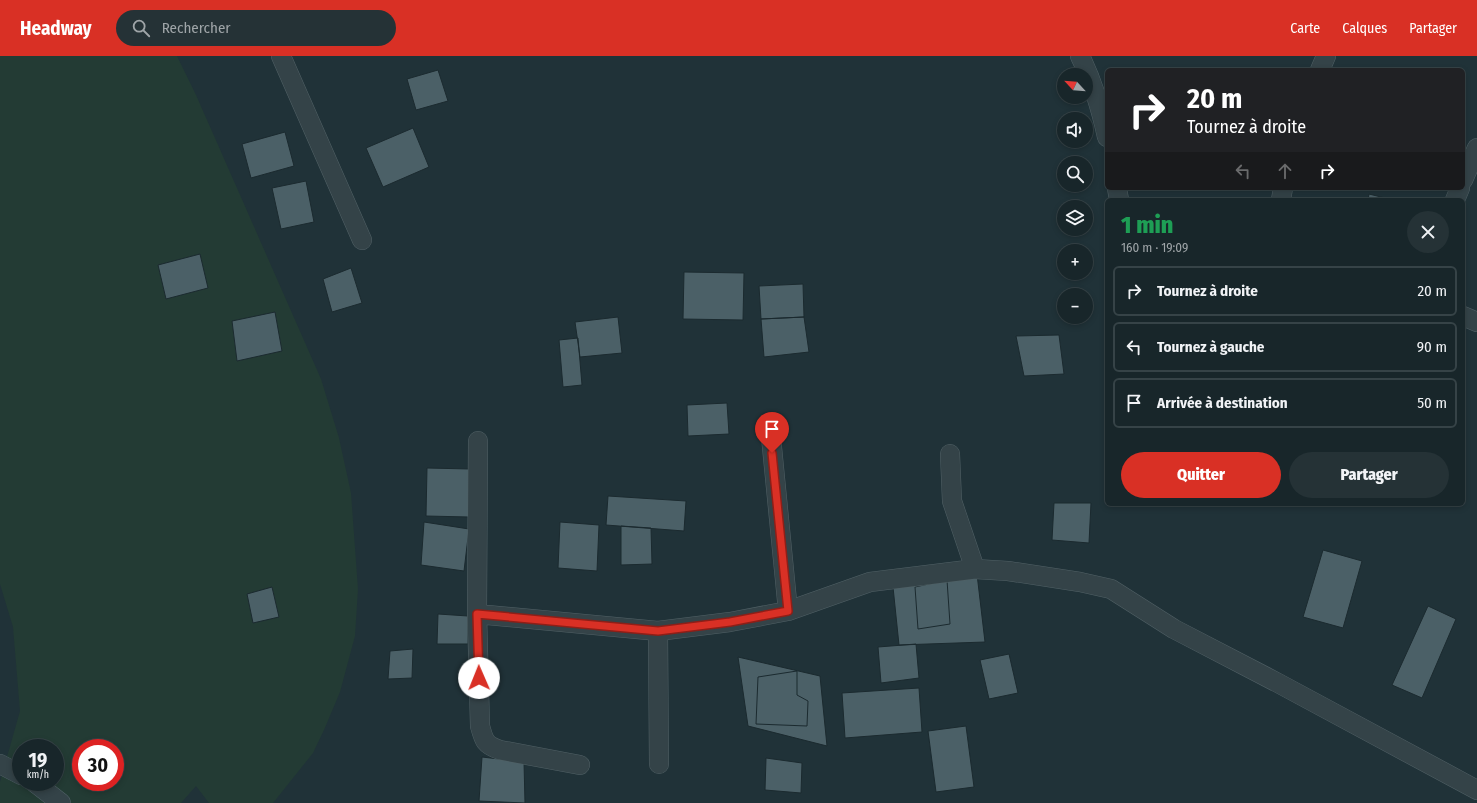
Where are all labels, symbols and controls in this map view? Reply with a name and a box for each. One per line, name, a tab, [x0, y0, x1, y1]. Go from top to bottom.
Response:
search box	[116, 10, 396, 46]
text: Headway	[20, 17, 92, 40]
icon: search	[130, 17, 152, 39]
text: Rechercher	[162, 19, 231, 37]
text: Carte	[1290, 20, 1320, 37]
text: Calques	[1342, 20, 1387, 37]
text: Partager	[1409, 20, 1457, 37]
north arrow	[1057, 68, 1093, 104]
map controls	[1057, 68, 1093, 324]
text: 20 m	[1187, 82, 1242, 115]
icon: right	[1121, 84, 1173, 136]
button: sound	[1057, 112, 1093, 148]
text: Tournez à droite	[1187, 116, 1306, 138]
button: search	[1057, 156, 1093, 192]
icon: left	[1232, 160, 1254, 182]
icon: ahead	[1274, 160, 1296, 182]
icon: right	[1316, 160, 1338, 182]
button: layers	[1057, 200, 1093, 236]
text: 1 min	[1121, 211, 1173, 239]
button: close	[1407, 211, 1449, 253]
text: 160 m · 19:09	[1121, 240, 1188, 255]
button: +	[1057, 244, 1093, 280]
icon: right	[1123, 280, 1145, 302]
text: Tournez à droite	[1157, 282, 1258, 300]
text: 20 m	[1418, 282, 1447, 300]
button: −	[1057, 288, 1093, 324]
icon: left	[1123, 336, 1145, 358]
text: Tournez à gauche	[1157, 338, 1264, 356]
text: 90 m	[1417, 338, 1447, 356]
icon: arrive	[1123, 392, 1145, 414]
text: Arrivée à destination	[1157, 394, 1288, 412]
text: 50 m	[1417, 394, 1447, 412]
pin	[755, 412, 789, 453]
icon: arrive	[761, 418, 783, 440]
button: Quitter	[1121, 452, 1281, 498]
button: Partager	[1289, 452, 1449, 498]
position arrow	[458, 657, 500, 699]
speed limit sign: 30	[72, 739, 124, 791]
text: 19	[29, 748, 47, 772]
text: km/h	[27, 769, 49, 781]

